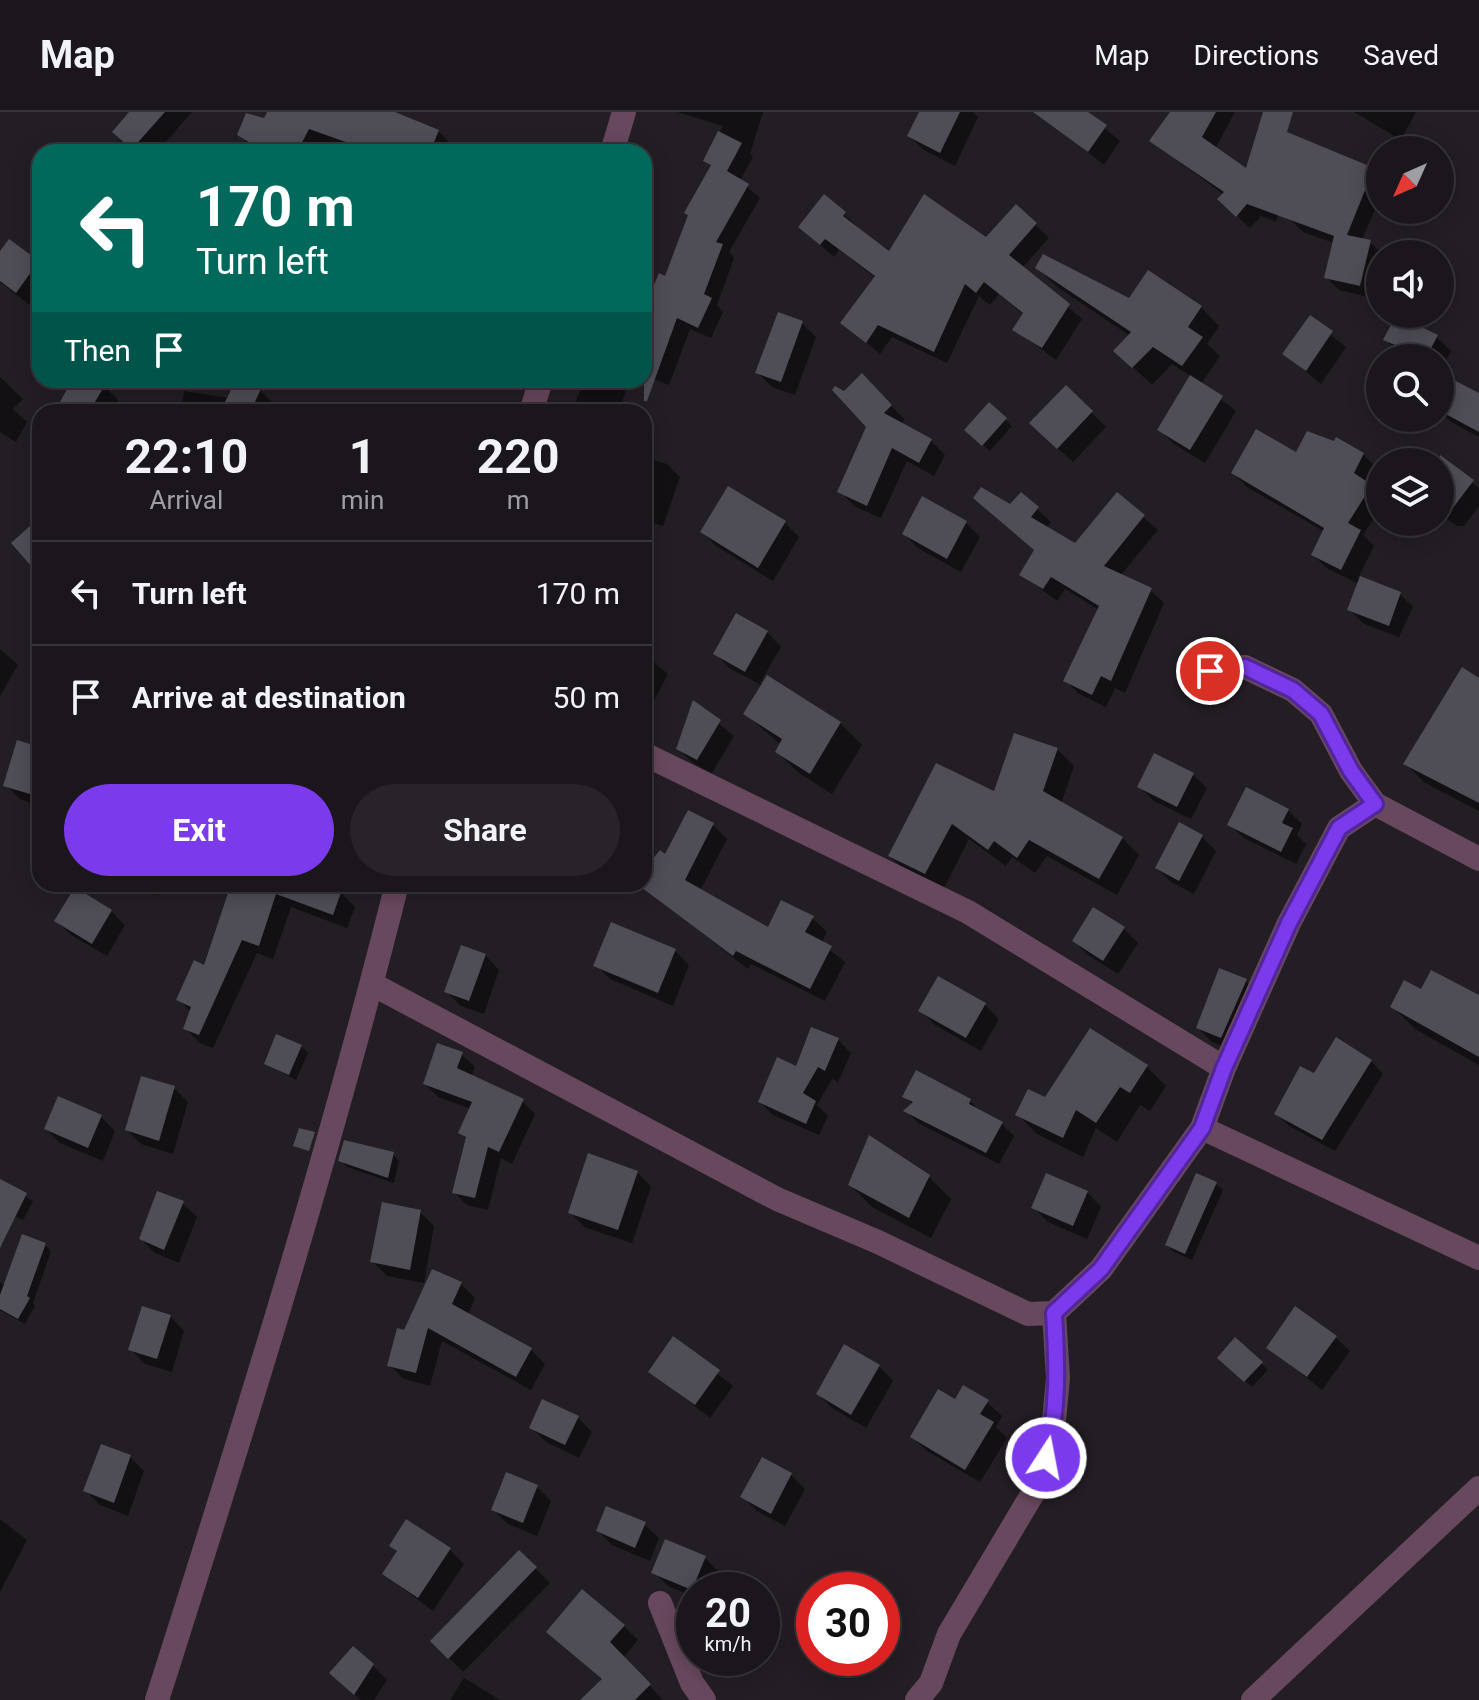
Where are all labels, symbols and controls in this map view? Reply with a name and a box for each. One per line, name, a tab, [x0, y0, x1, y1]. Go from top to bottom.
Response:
text: Map	[40, 33, 115, 77]
text: Map	[1094, 39, 1150, 72]
text: Directions	[1194, 39, 1319, 72]
text: Saved	[1363, 39, 1439, 72]
north arrow	[1366, 136, 1454, 224]
map controls	[1366, 136, 1454, 536]
text: 170 m	[196, 174, 355, 240]
icon: left	[64, 176, 168, 280]
button: sound	[1366, 240, 1454, 328]
text: Turn left	[196, 241, 329, 283]
icon: arrive	[147, 328, 191, 372]
text: Then	[64, 333, 131, 368]
button: search	[1366, 344, 1454, 432]
text: 22:10	[125, 428, 248, 485]
text: 1	[349, 428, 376, 485]
text: 220	[477, 428, 559, 485]
button: layers	[1366, 448, 1454, 536]
text: Arrival	[150, 485, 223, 515]
text: min	[341, 485, 384, 515]
text: m	[507, 485, 530, 515]
icon: left	[64, 571, 108, 615]
text: Turn left	[132, 576, 247, 611]
text: 170 m	[536, 576, 620, 611]
pin	[1176, 637, 1244, 705]
icon: arrive	[1188, 649, 1232, 693]
icon: arrive	[64, 675, 108, 719]
text: Arrive at destination	[132, 680, 406, 715]
text: 50 m	[553, 680, 620, 715]
button: Exit	[64, 784, 334, 876]
button: Share	[350, 784, 620, 876]
position arrow	[1004, 1416, 1088, 1500]
speed limit sign: 30	[796, 1572, 900, 1676]
text: 20	[705, 1590, 751, 1637]
text: km/h	[705, 1632, 751, 1656]

